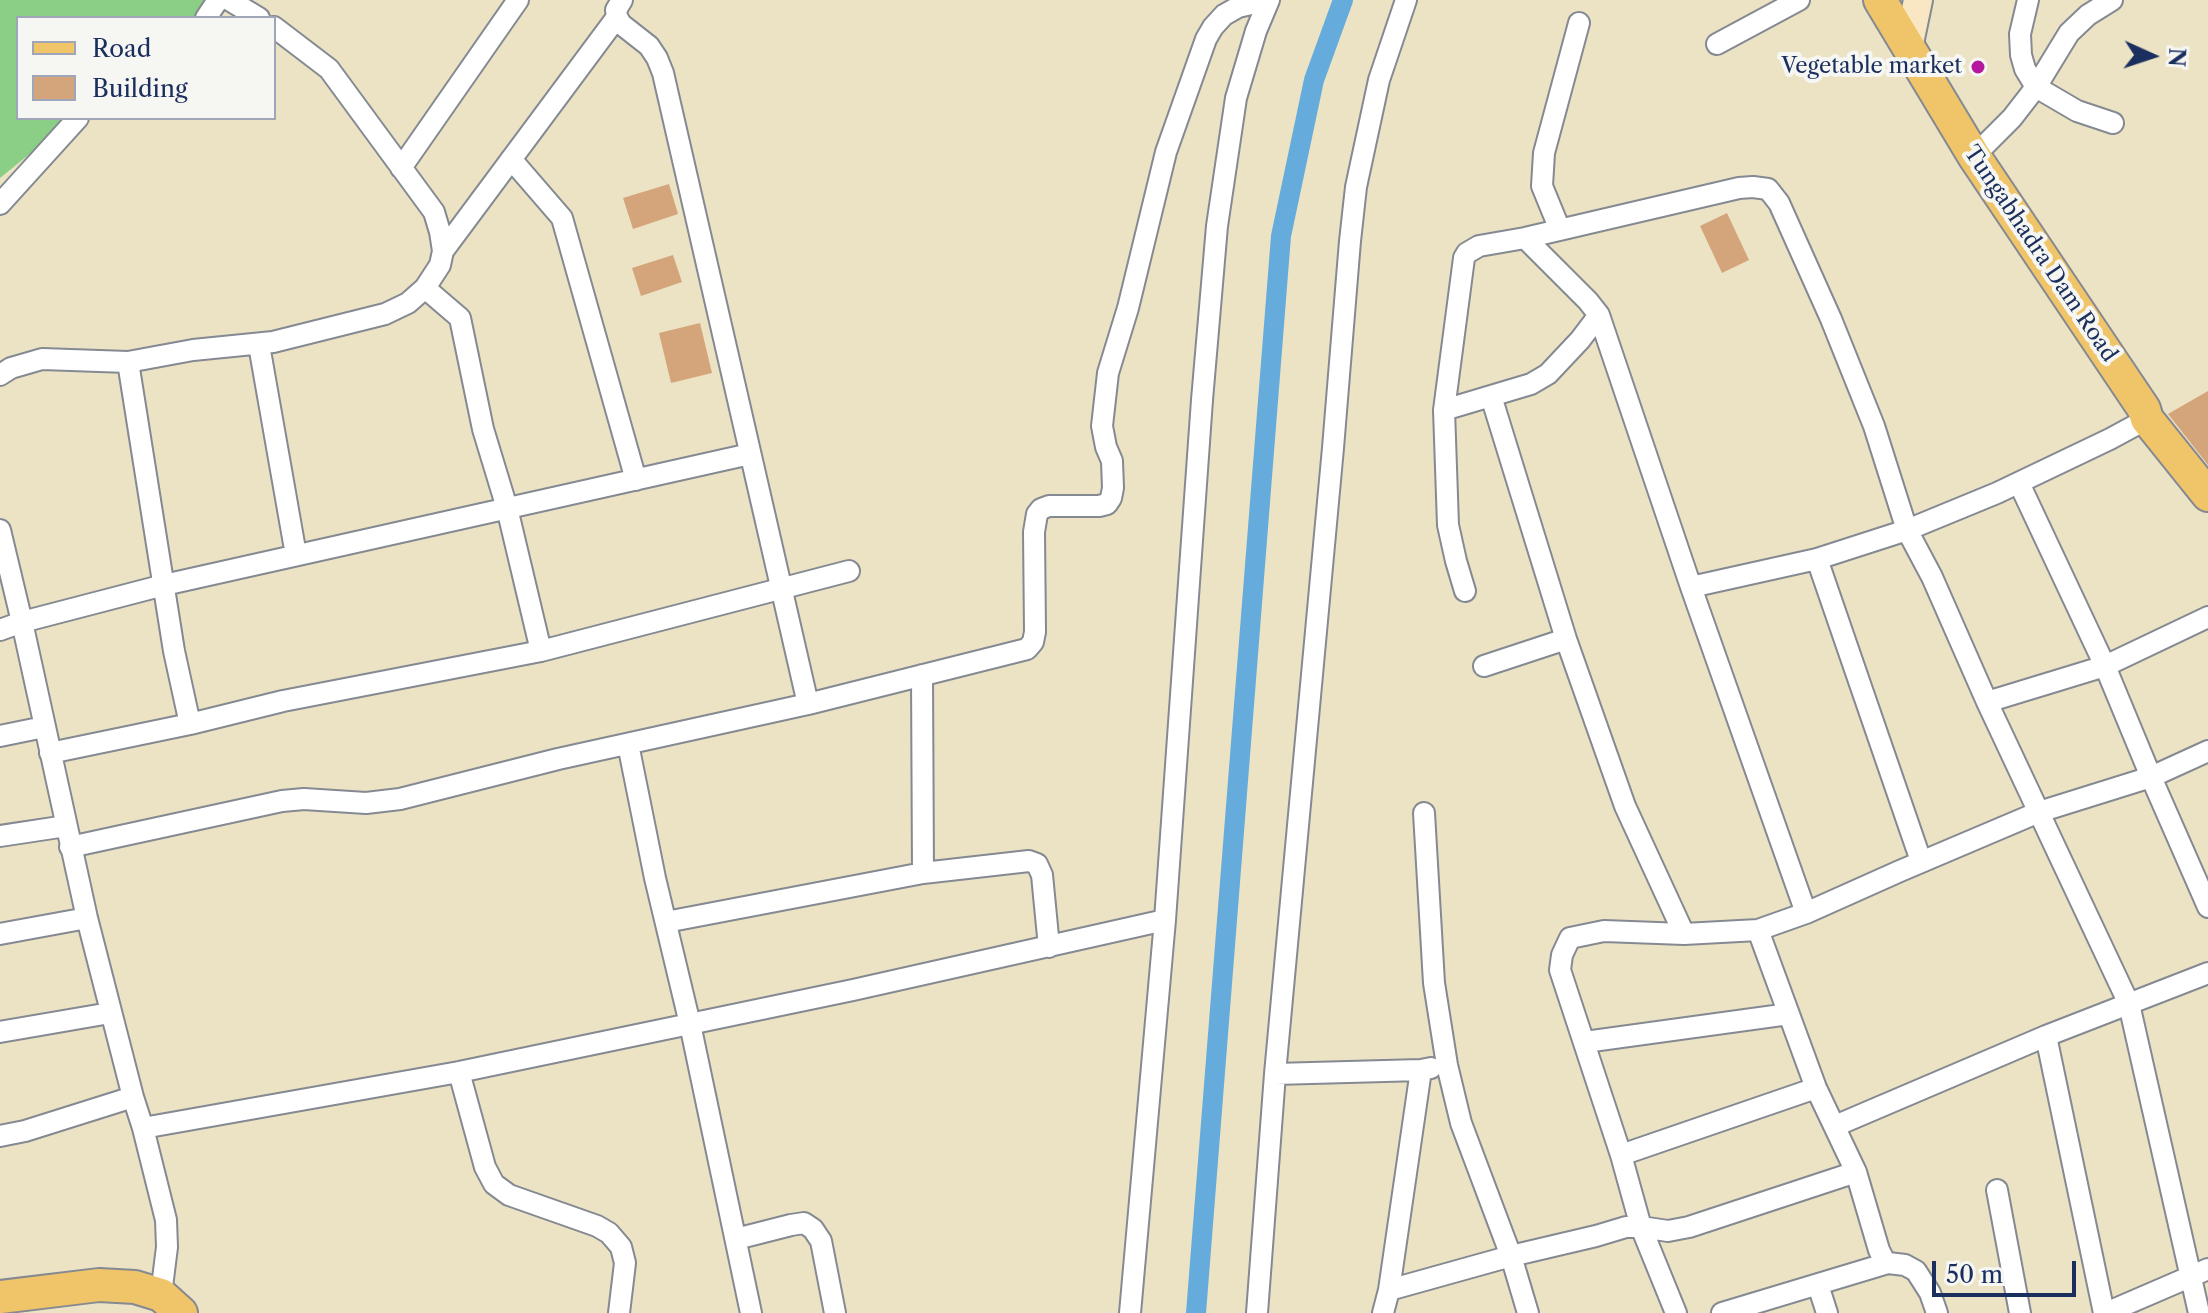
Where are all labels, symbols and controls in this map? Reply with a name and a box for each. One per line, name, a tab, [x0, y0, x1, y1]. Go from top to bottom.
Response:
legend	[16, 16, 276, 120]
north arrow	[2112, 16, 2192, 96]
text: Road	[92, 34, 151, 63]
text: N	[2162, 47, 2190, 68]
place label: Vegetable market	[1781, 54, 1962, 80]
marker: Vegetable market	[1969, 58, 1987, 76]
text: Building	[92, 74, 188, 103]
street label: Tungabhadra Dam Road	[1958, 141, 2122, 367]
scale bar	[1936, 1245, 2080, 1295]
text: 50 m	[1946, 1260, 2003, 1289]

